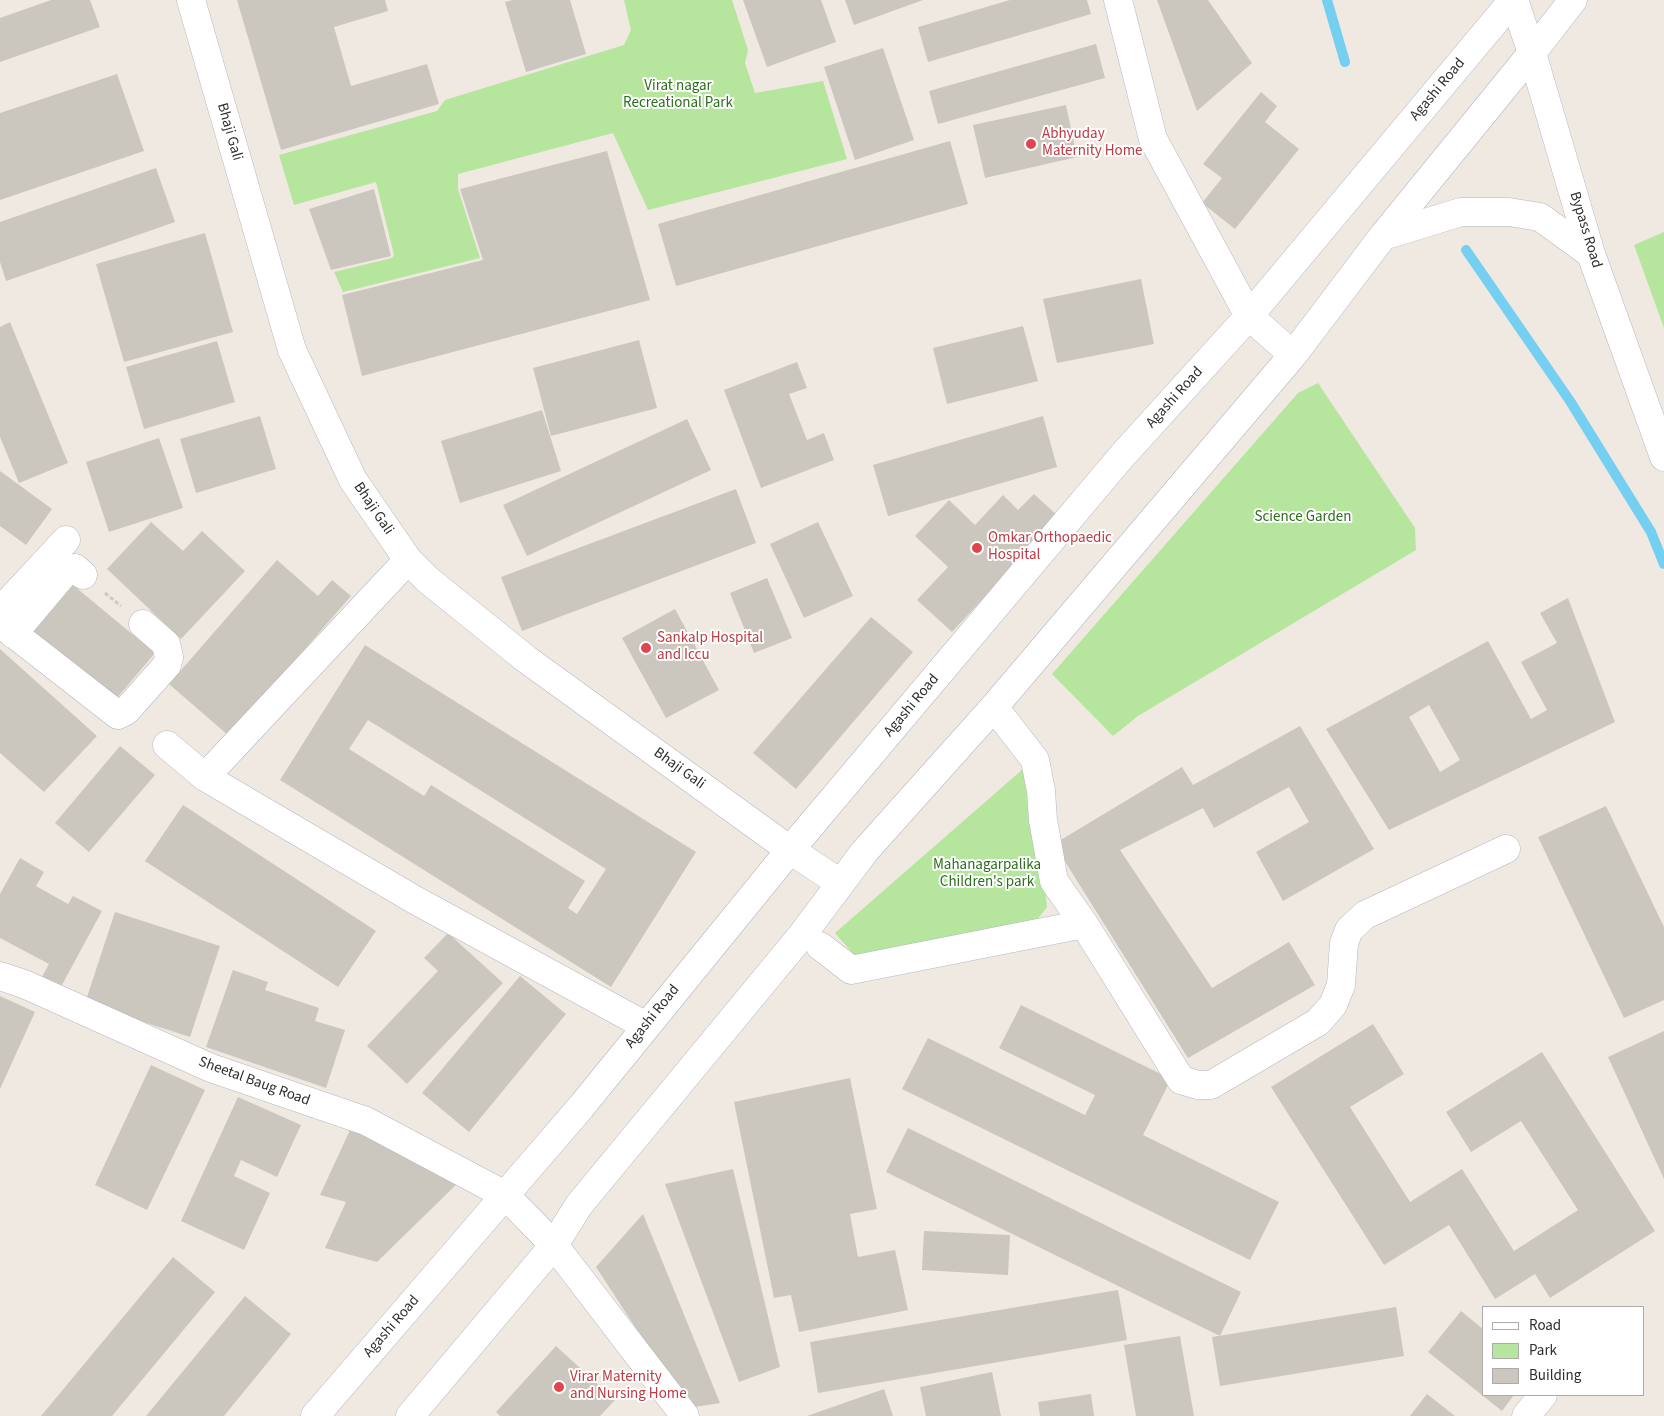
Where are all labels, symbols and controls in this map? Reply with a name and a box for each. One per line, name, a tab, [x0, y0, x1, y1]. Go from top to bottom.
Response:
street label: Agashi Road	[1407, 55, 1469, 125]
park label: Virat nagar Recreational Park	[623, 78, 733, 113]
street label: Bhaji Gali	[212, 101, 246, 163]
place label: Abhyuday Maternity Home	[1042, 126, 1143, 161]
marker: Abhyuday Maternity Home	[1024, 137, 1038, 151]
street label: Bypass Road	[1565, 190, 1605, 270]
street label: Agashi Road	[1143, 364, 1207, 432]
street label: Bhaji Gali	[349, 479, 397, 539]
park label: Science Garden	[1255, 509, 1351, 527]
place label: Omkar Orthopaedic Hospital	[988, 530, 1112, 565]
marker: Omkar Orthopaedic Hospital	[970, 541, 984, 555]
place label: Sankalp Hospital and Iccu	[657, 630, 763, 665]
marker: Sankalp Hospital and Iccu	[639, 641, 653, 655]
street label: Agashi Road	[881, 671, 943, 741]
street label: Bhaji Gali	[650, 744, 708, 794]
park label: Mahanagarpalika Children's park	[933, 857, 1041, 892]
street label: Agashi Road	[622, 982, 684, 1052]
street label: Sheetal Baug Road	[196, 1053, 312, 1111]
street label: Agashi Road	[360, 1292, 424, 1362]
legend	[1482, 1306, 1644, 1396]
text: Road	[1529, 1315, 1561, 1336]
text: Park	[1529, 1340, 1557, 1361]
text: Building	[1529, 1365, 1581, 1386]
place label: Virar Maternity and Nursing Home	[570, 1369, 687, 1404]
marker: Virar Maternity and Nursing Home	[552, 1380, 566, 1394]

